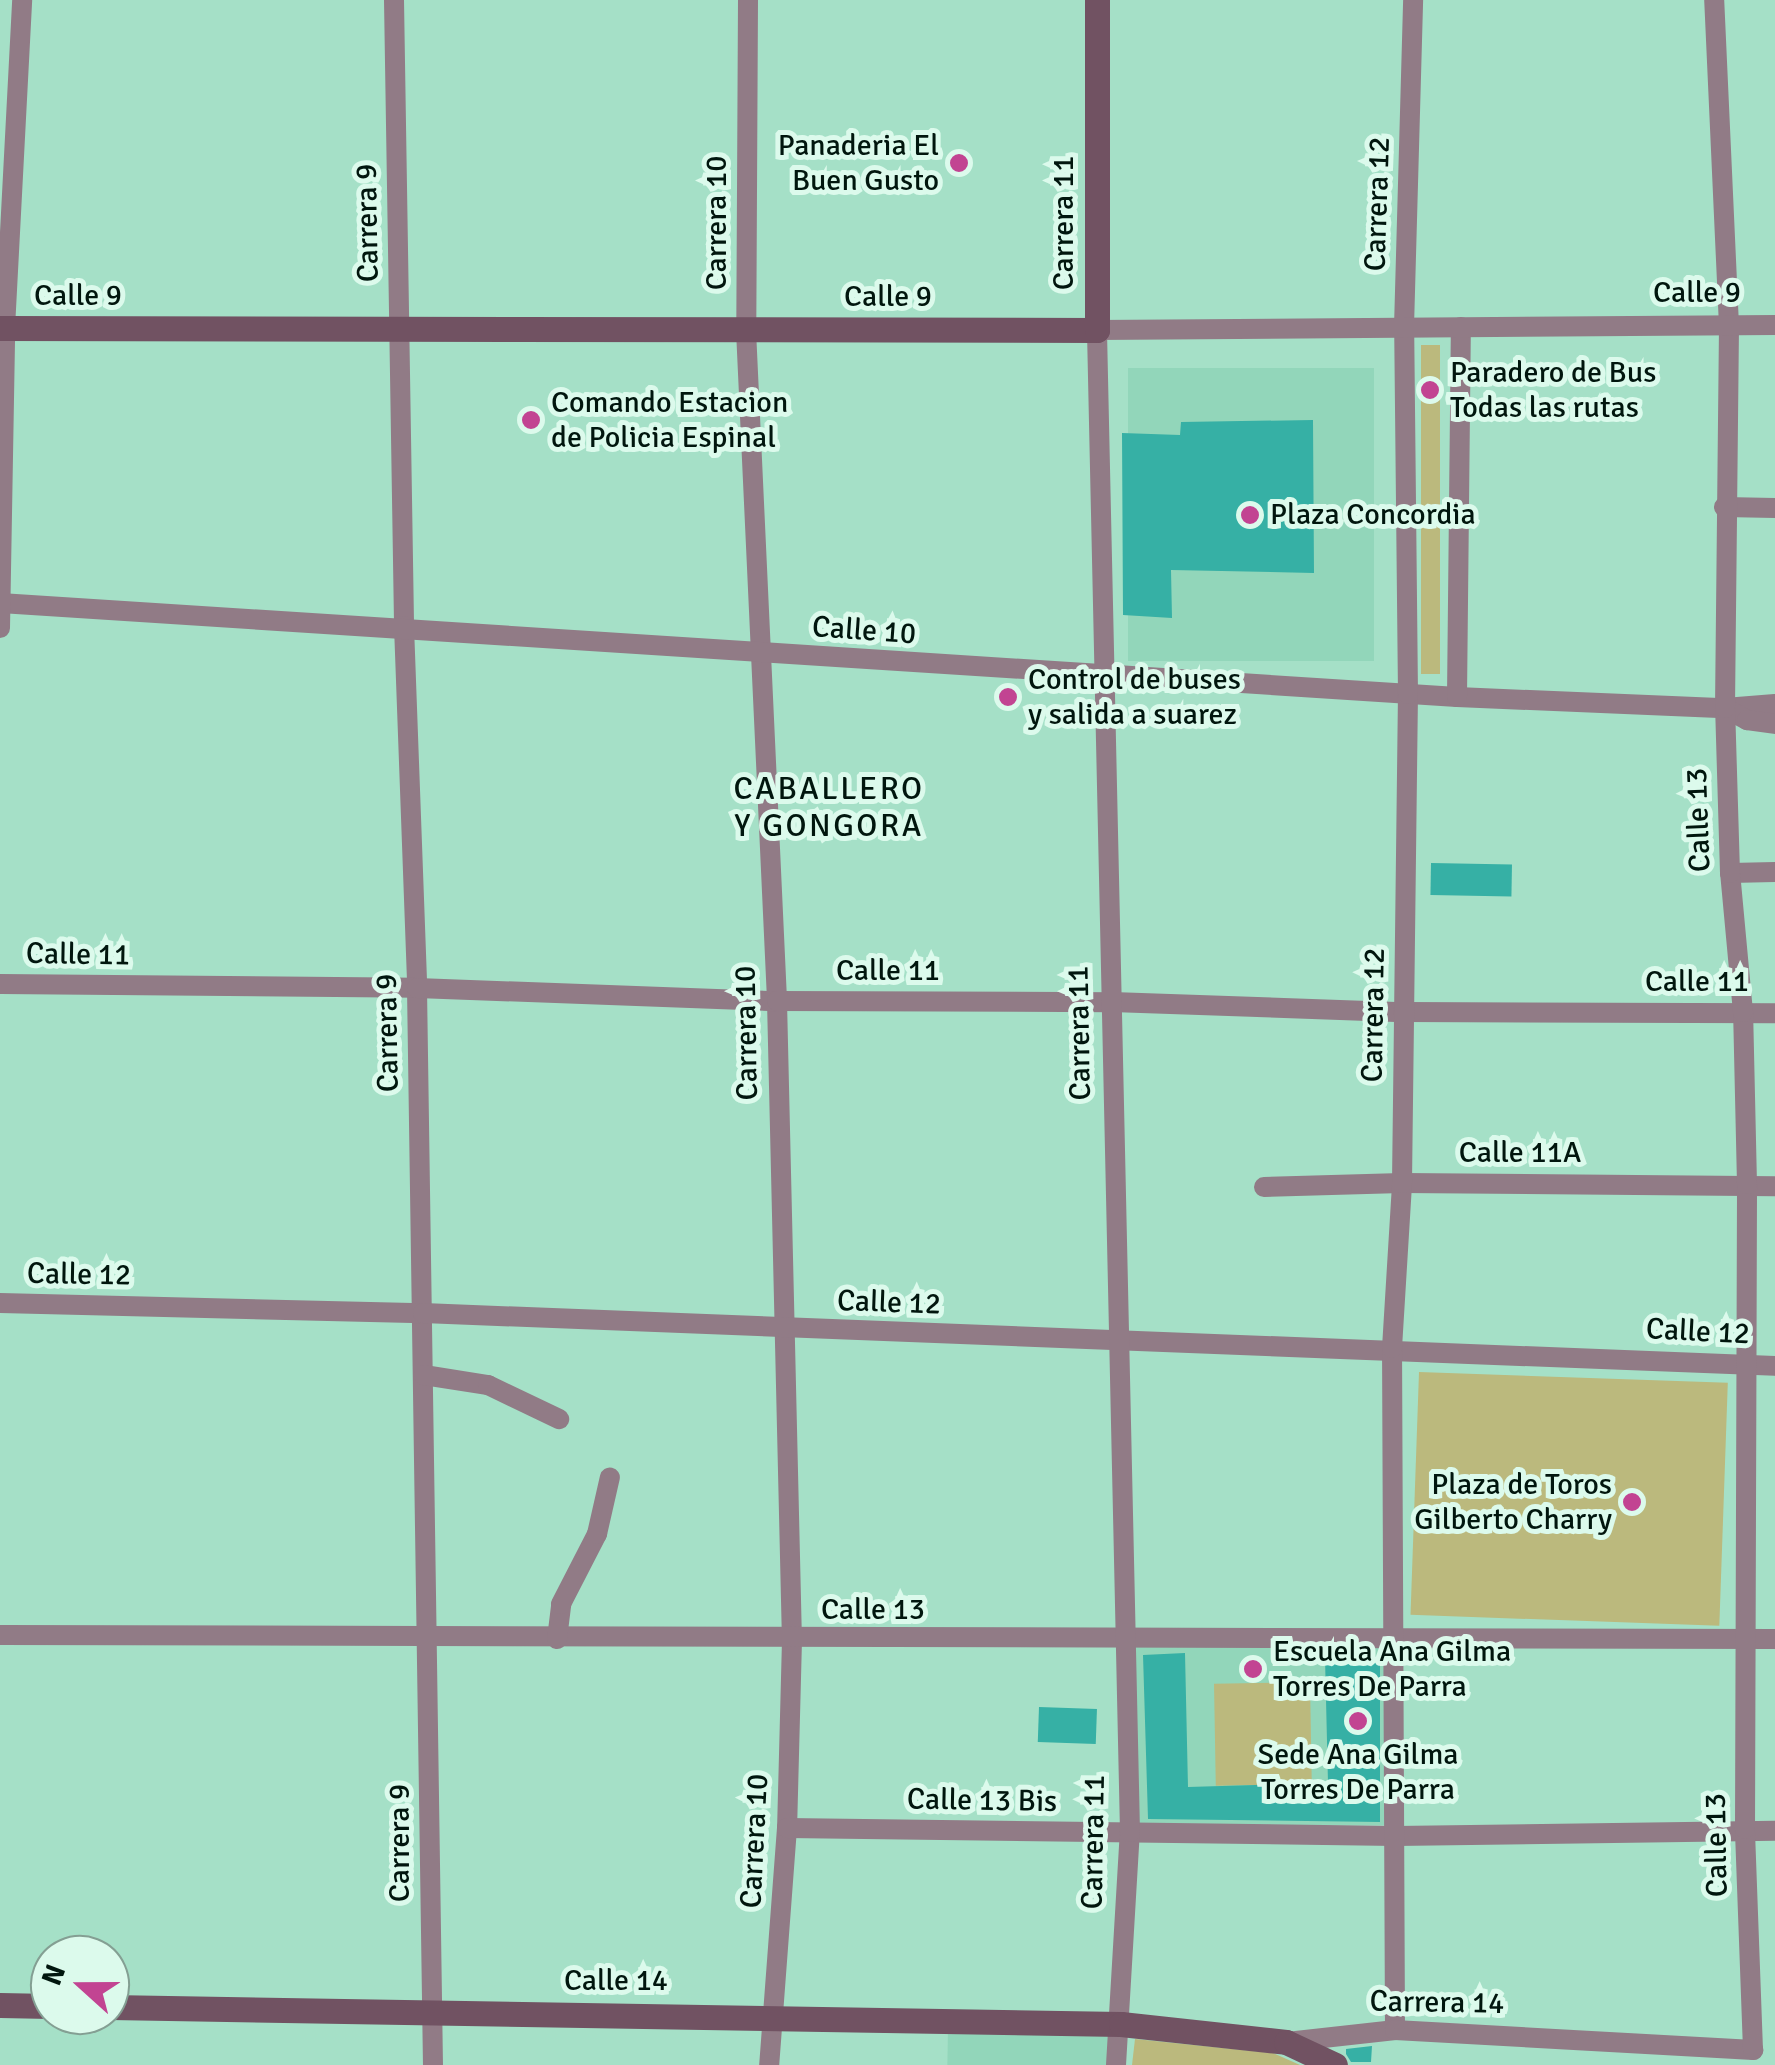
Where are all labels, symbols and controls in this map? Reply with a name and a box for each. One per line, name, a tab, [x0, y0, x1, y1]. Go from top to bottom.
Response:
place label: Panaderia El Buen Gusto	[778, 128, 939, 198]
street label: Carrera 12	[1358, 136, 1398, 272]
marker: Panaderia El Buen Gusto	[948, 152, 970, 174]
street label: Carrera 10	[699, 156, 735, 290]
street label: Carrera 11	[1046, 156, 1082, 290]
street label: Carrera 9	[349, 163, 387, 283]
street label: Calle 9	[1653, 275, 1741, 311]
street label: Calle 9	[34, 278, 122, 314]
street label: Calle 9	[844, 279, 932, 315]
place label: Paradero de Bus Todas las rutas	[1450, 355, 1656, 426]
marker: Paradero de Bus Todas las rutas	[1419, 379, 1441, 401]
place label: Comando Estacion de Policia Espinal	[551, 385, 788, 456]
marker: Comando Estacion de Policia Espinal	[520, 409, 542, 431]
place label: Plaza Concordia	[1270, 497, 1476, 533]
marker: Plaza Concordia	[1239, 504, 1261, 526]
street label: Calle 10	[811, 609, 917, 653]
place label: Control de buses y salida a suarez	[1028, 662, 1241, 732]
marker: Control de buses y salida a suarez	[997, 686, 1019, 708]
street label: Calle 13	[1679, 767, 1719, 873]
district label: CABALLERO Y GONGORA	[734, 771, 924, 846]
street label: Calle 11	[26, 936, 130, 974]
street label: Carrera 12	[1355, 947, 1393, 1083]
street label: Calle 11	[836, 953, 940, 989]
street label: Calle 11	[1645, 964, 1749, 1000]
street label: Carrera 10	[728, 965, 766, 1101]
street label: Carrera 11	[1061, 965, 1099, 1101]
street label: Carrera 9	[369, 973, 407, 1093]
street label: Calle 11A	[1459, 1135, 1581, 1171]
street label: Calle 12	[27, 1256, 131, 1294]
street label: Calle 12	[836, 1283, 942, 1323]
street label: Calle 12	[1645, 1311, 1751, 1353]
place label: Plaza de Toros Gilberto Charry	[1414, 1467, 1612, 1538]
marker: Plaza de Toros Gilberto Charry	[1621, 1491, 1643, 1513]
street label: Calle 13	[821, 1592, 925, 1628]
place label: Escuela Ana Gilma Torres De Parra	[1273, 1634, 1511, 1704]
marker: Escuela Ana Gilma Torres De Parra	[1242, 1658, 1264, 1680]
marker: Sede Ana Gilma Torres De Parra	[1347, 1710, 1369, 1732]
place label: Sede Ana Gilma Torres De Parra	[1257, 1737, 1459, 1808]
street label: Carrera 10	[734, 1773, 776, 1909]
street label: Carrera 11	[1075, 1774, 1113, 1910]
street label: Calle 13 Bis	[907, 1782, 1057, 1820]
street label: Carrera 9	[382, 1784, 418, 1902]
street label: Calle 13	[1698, 1793, 1736, 1897]
north arrow	[30, 1935, 130, 2035]
text: N	[34, 1960, 73, 1990]
street label: Calle 14	[564, 1963, 668, 1999]
street label: Carrera 14	[1369, 1984, 1505, 2022]

